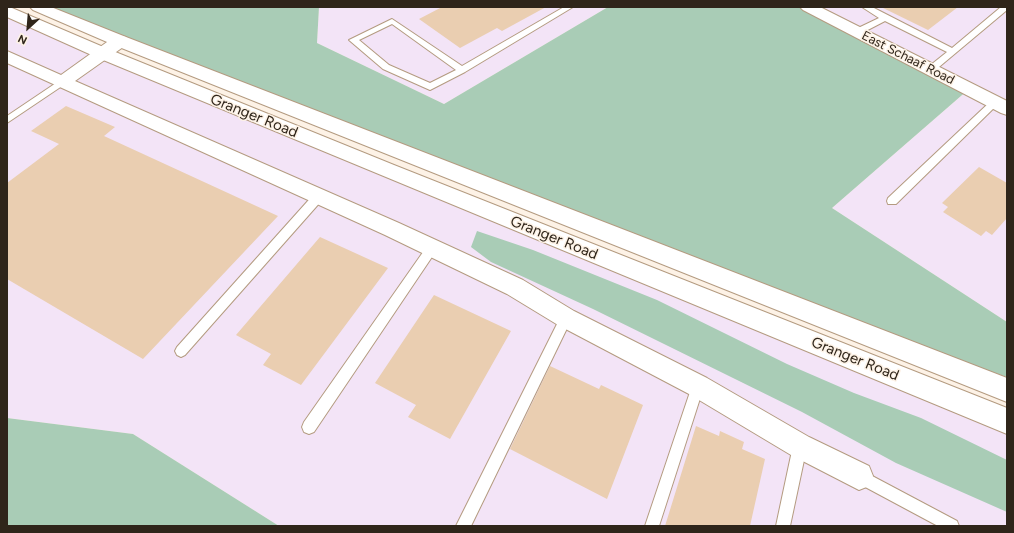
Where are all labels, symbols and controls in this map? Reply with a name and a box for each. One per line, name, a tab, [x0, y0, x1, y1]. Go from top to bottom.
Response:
north arrow	[8, 8, 48, 48]
street label: East Schaaf Road	[859, 28, 957, 88]
text: N	[16, 32, 29, 47]
street label: Granger Road	[208, 90, 300, 142]
street label: Granger Road	[508, 212, 600, 264]
street label: Granger Road	[809, 333, 901, 385]

